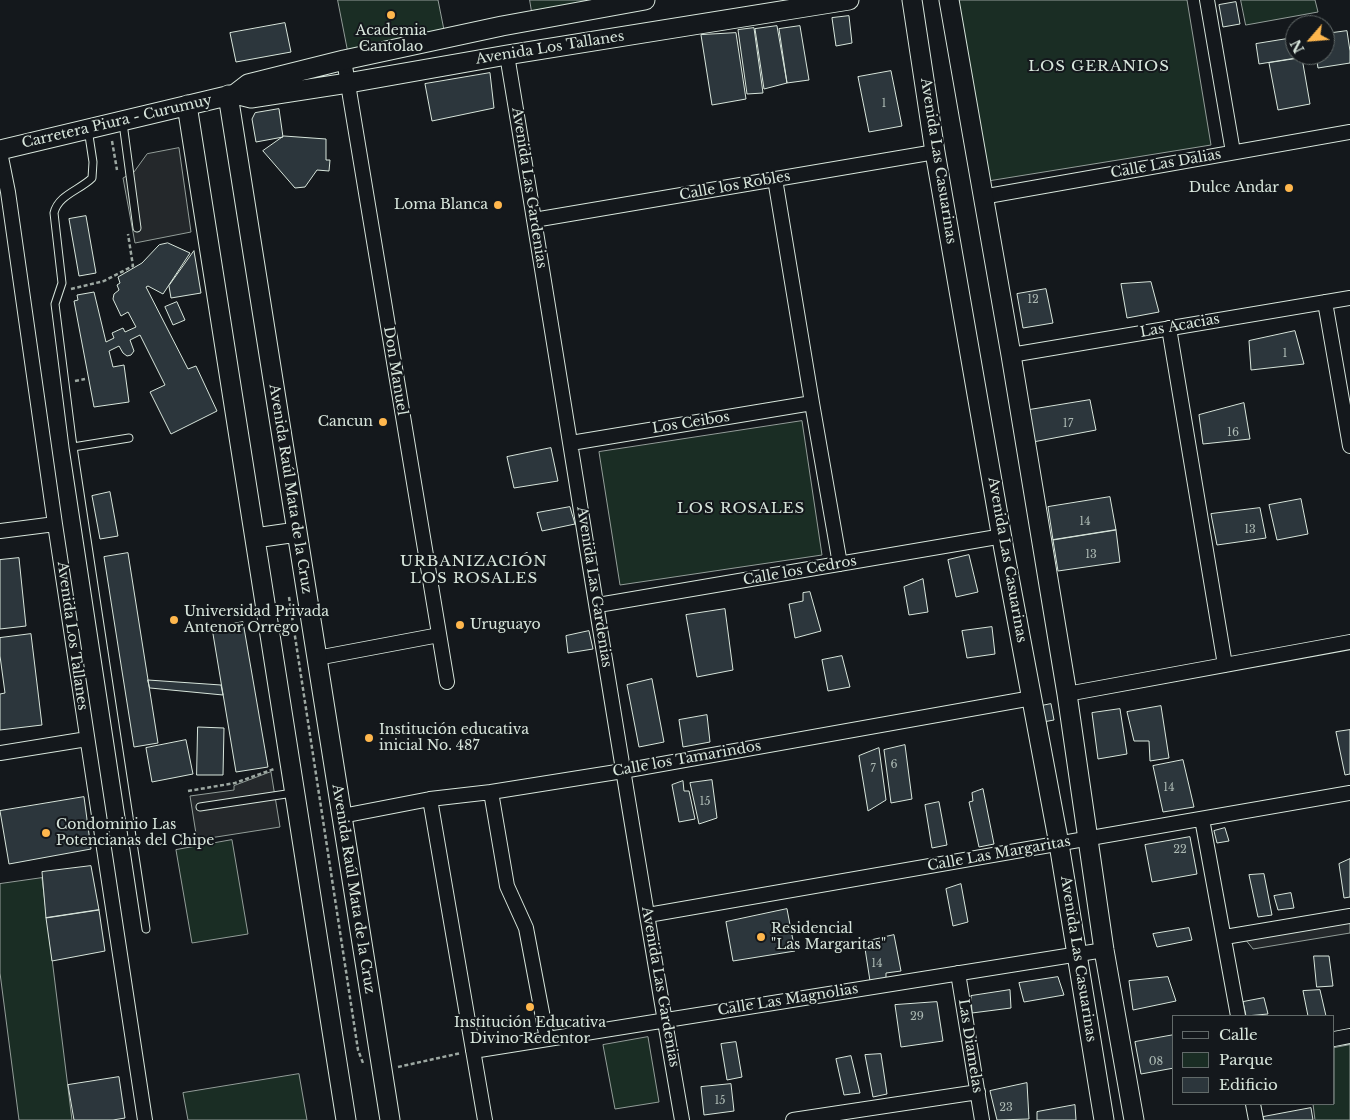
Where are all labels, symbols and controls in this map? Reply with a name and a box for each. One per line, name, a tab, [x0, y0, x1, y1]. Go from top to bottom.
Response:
marker: Academia Cantolao	[385, 9, 397, 21]
north arrow	[1285, 15, 1335, 65]
place label: Academia Cantolao	[356, 23, 426, 56]
street label: Avenida Los Tallanes	[475, 28, 625, 68]
text: N	[1287, 36, 1309, 56]
district label: LOS GERANIOS	[1027, 58, 1171, 76]
street label: Avenida Las Casuarinas	[917, 77, 959, 245]
street label: Carretera Piura - Curumuy	[20, 92, 214, 152]
house number: 1	[882, 97, 886, 111]
street label: Avenida Las Gardenias	[508, 106, 550, 270]
street label: Calle Las Dalias	[1109, 146, 1223, 182]
street label: Calle los Robles	[678, 168, 792, 204]
place label: Dulce Andar	[1189, 180, 1279, 196]
marker: Dulce Andar	[1283, 182, 1295, 194]
place label: Loma Blanca	[394, 197, 488, 213]
marker: Loma Blanca	[492, 199, 504, 211]
house number: 12	[1027, 293, 1039, 307]
street label: Las Acacias	[1139, 311, 1221, 341]
street label: Don Manuel	[380, 325, 410, 417]
house number: 1	[1283, 347, 1287, 361]
street label: Avenida Raúl Mata de la Cruz	[265, 383, 315, 595]
street label: Los Ceibos	[651, 409, 731, 437]
place label: Cancun	[318, 414, 373, 430]
marker: Cancun	[377, 416, 389, 428]
house number: 17	[1063, 417, 1073, 431]
house number: 16	[1227, 426, 1239, 440]
street label: Avenida Las Casuarinas	[984, 476, 1030, 644]
district label: LOS ROSALES	[676, 500, 806, 518]
street label: Avenida Las Gardenias	[573, 505, 615, 669]
house number: 14	[1079, 515, 1091, 529]
house number: 13	[1244, 523, 1256, 537]
house number: 13	[1085, 548, 1097, 562]
district label: URBANIZACIÓN LOS ROSALES	[399, 553, 549, 588]
street label: Calle los Cedros	[742, 553, 858, 589]
street label: Avenida Los Tallanes	[53, 561, 91, 711]
place label: Universidad Privada Antenor Orrego	[184, 604, 329, 636]
marker: Universidad Privada Antenor Orrego	[168, 614, 180, 626]
place label: Uruguayo	[470, 617, 541, 633]
marker: Uruguayo	[454, 619, 466, 631]
place label: Institución educativa inicial No. 487	[379, 722, 529, 754]
marker: Institución educativa inicial No. 487	[363, 732, 375, 744]
street label: Calle los Tamarindos	[611, 738, 763, 780]
house number: 6	[890, 758, 898, 772]
house number: 7	[870, 762, 876, 776]
house number: 14	[1163, 781, 1175, 795]
street label: Avenida Raúl Mata de la Cruz	[328, 783, 378, 995]
house number: 15	[699, 795, 711, 809]
place label: Condominio Las Potencianas del Chipe	[56, 817, 214, 850]
marker: Condominio Las Potencianas del Chipe	[40, 827, 52, 839]
street label: Calle Las Margaritas	[926, 833, 1072, 875]
house number: 22	[1173, 843, 1187, 857]
street label: Avenida Las Casuarinas	[1057, 875, 1099, 1043]
street label: Avenida Las Gardenias	[638, 905, 682, 1069]
place label: Residencial "Las Margaritas"	[771, 921, 886, 954]
marker: Residencial "Las Margaritas"	[755, 931, 767, 943]
house number: 14	[871, 957, 883, 971]
street label: Calle Las Magnolias	[717, 981, 859, 1019]
street label: Las Diamelas	[954, 998, 986, 1094]
marker: Institución Educativa Divino Redentor	[524, 1001, 536, 1013]
house number: 29	[910, 1010, 924, 1024]
place label: Institución Educativa Divino Redentor	[454, 1015, 606, 1048]
legend	[1172, 1015, 1335, 1105]
text: Calle	[1219, 1025, 1258, 1044]
text: Parque	[1219, 1050, 1273, 1069]
house number: 08	[1149, 1055, 1163, 1069]
text: Edificio	[1219, 1075, 1278, 1094]
house number: 15	[714, 1094, 726, 1108]
house number: 23	[999, 1101, 1013, 1115]

